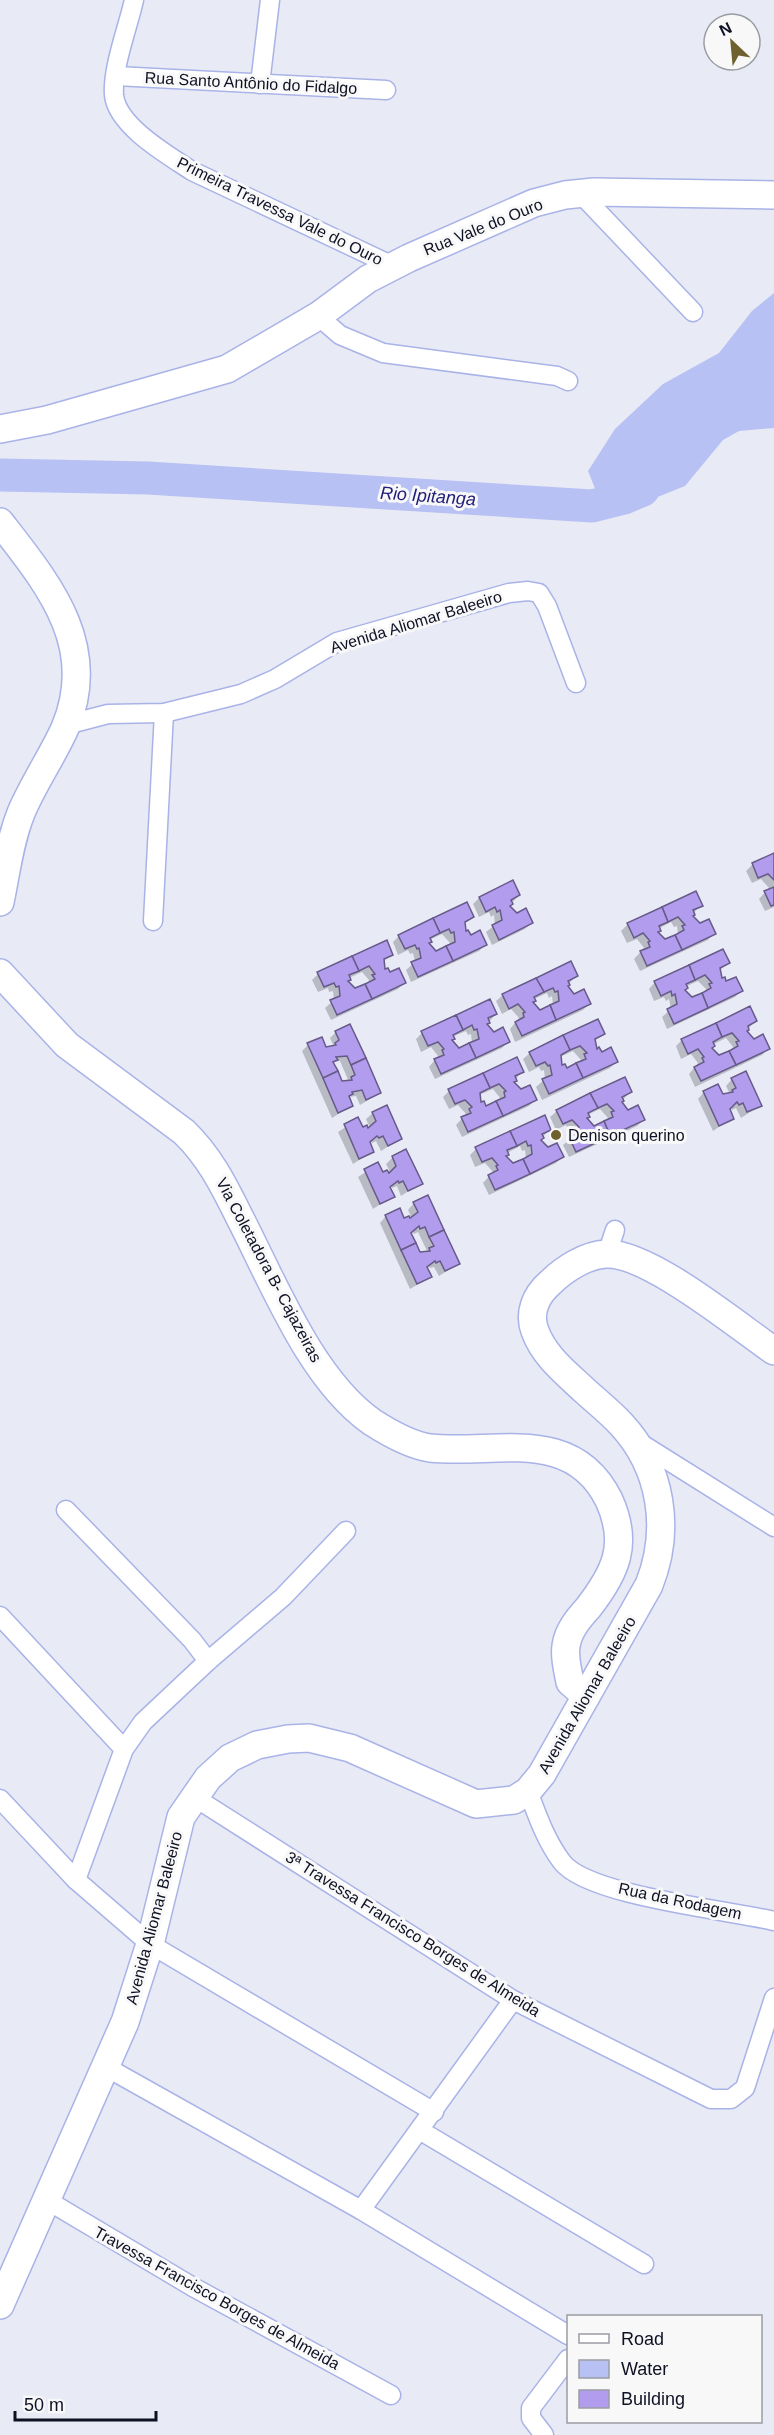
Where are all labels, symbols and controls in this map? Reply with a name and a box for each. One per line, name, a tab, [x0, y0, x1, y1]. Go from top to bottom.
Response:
north arrow	[702, 12, 762, 72]
text: N	[717, 19, 735, 39]
street label: Rua Santo Antônio do Fidalgo	[144, 69, 358, 97]
street label: Primeira Travessa Vale do Ouro	[174, 154, 386, 268]
street label: Rua Vale do Ouro	[421, 195, 545, 259]
water label: Rio Ipitanga	[379, 483, 477, 509]
street label: Avenida Aliomar Baleeiro	[328, 588, 504, 656]
place label: Denison querino	[568, 1127, 685, 1144]
marker: Denison querino	[549, 1128, 563, 1142]
street label: Via Coletadora B- Cajazeiras	[213, 1175, 325, 1365]
street label: Avenida Aliomar Baleeiro	[535, 1613, 639, 1777]
street label: Avenida Aliomar Baleeiro	[123, 1830, 185, 2006]
street label: 3ª Travessa Francisco Borges de Almeida	[283, 1848, 543, 2020]
street label: Rua da Rodagem	[617, 1880, 743, 1922]
street label: Travessa Francisco Borges de Almeida	[91, 2223, 343, 2373]
legend	[567, 2315, 762, 2423]
text: Road	[621, 2329, 664, 2349]
text: Water	[621, 2359, 668, 2379]
scale bar	[15, 2384, 156, 2422]
text: Building	[621, 2389, 685, 2409]
text: 50 m	[24, 2395, 64, 2415]

